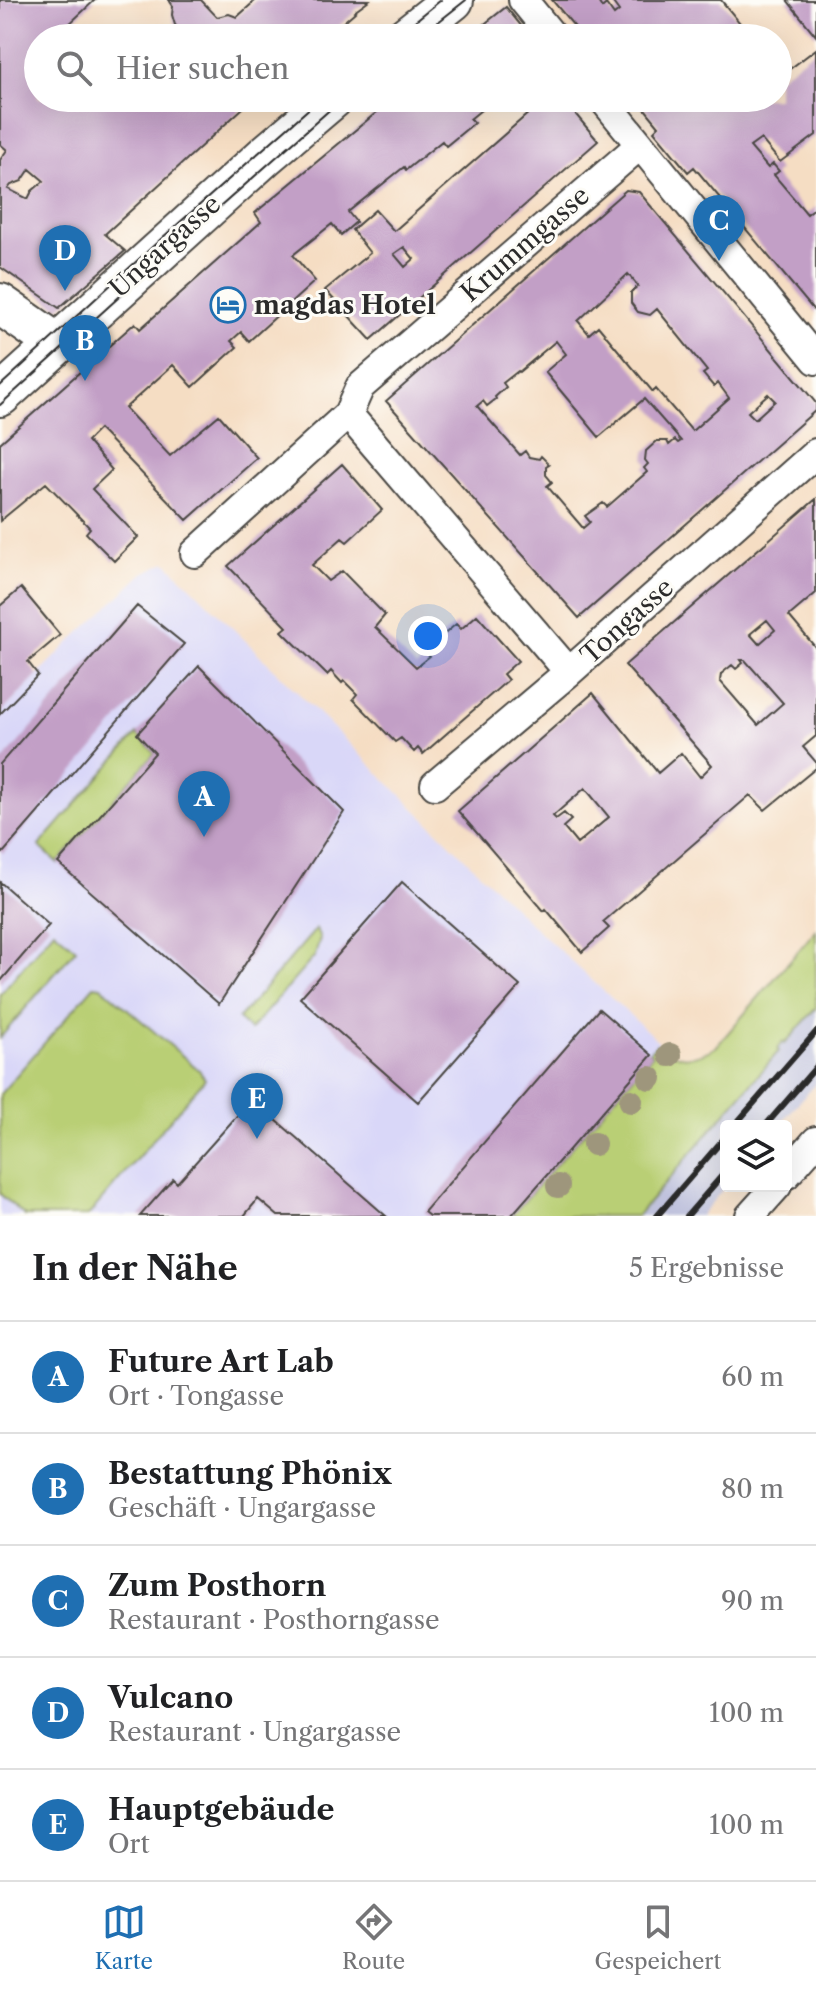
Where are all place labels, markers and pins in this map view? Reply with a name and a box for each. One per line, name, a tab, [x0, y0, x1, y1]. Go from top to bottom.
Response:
pin: C	[693, 195, 745, 261]
pin: D	[39, 225, 91, 291]
hotel icon: magdas Hotel	[209, 286, 247, 324]
place label: magdas Hotel	[254, 289, 436, 321]
pin: B	[59, 315, 111, 381]
pin: A	[178, 771, 230, 837]
pin: E	[231, 1073, 283, 1139]

